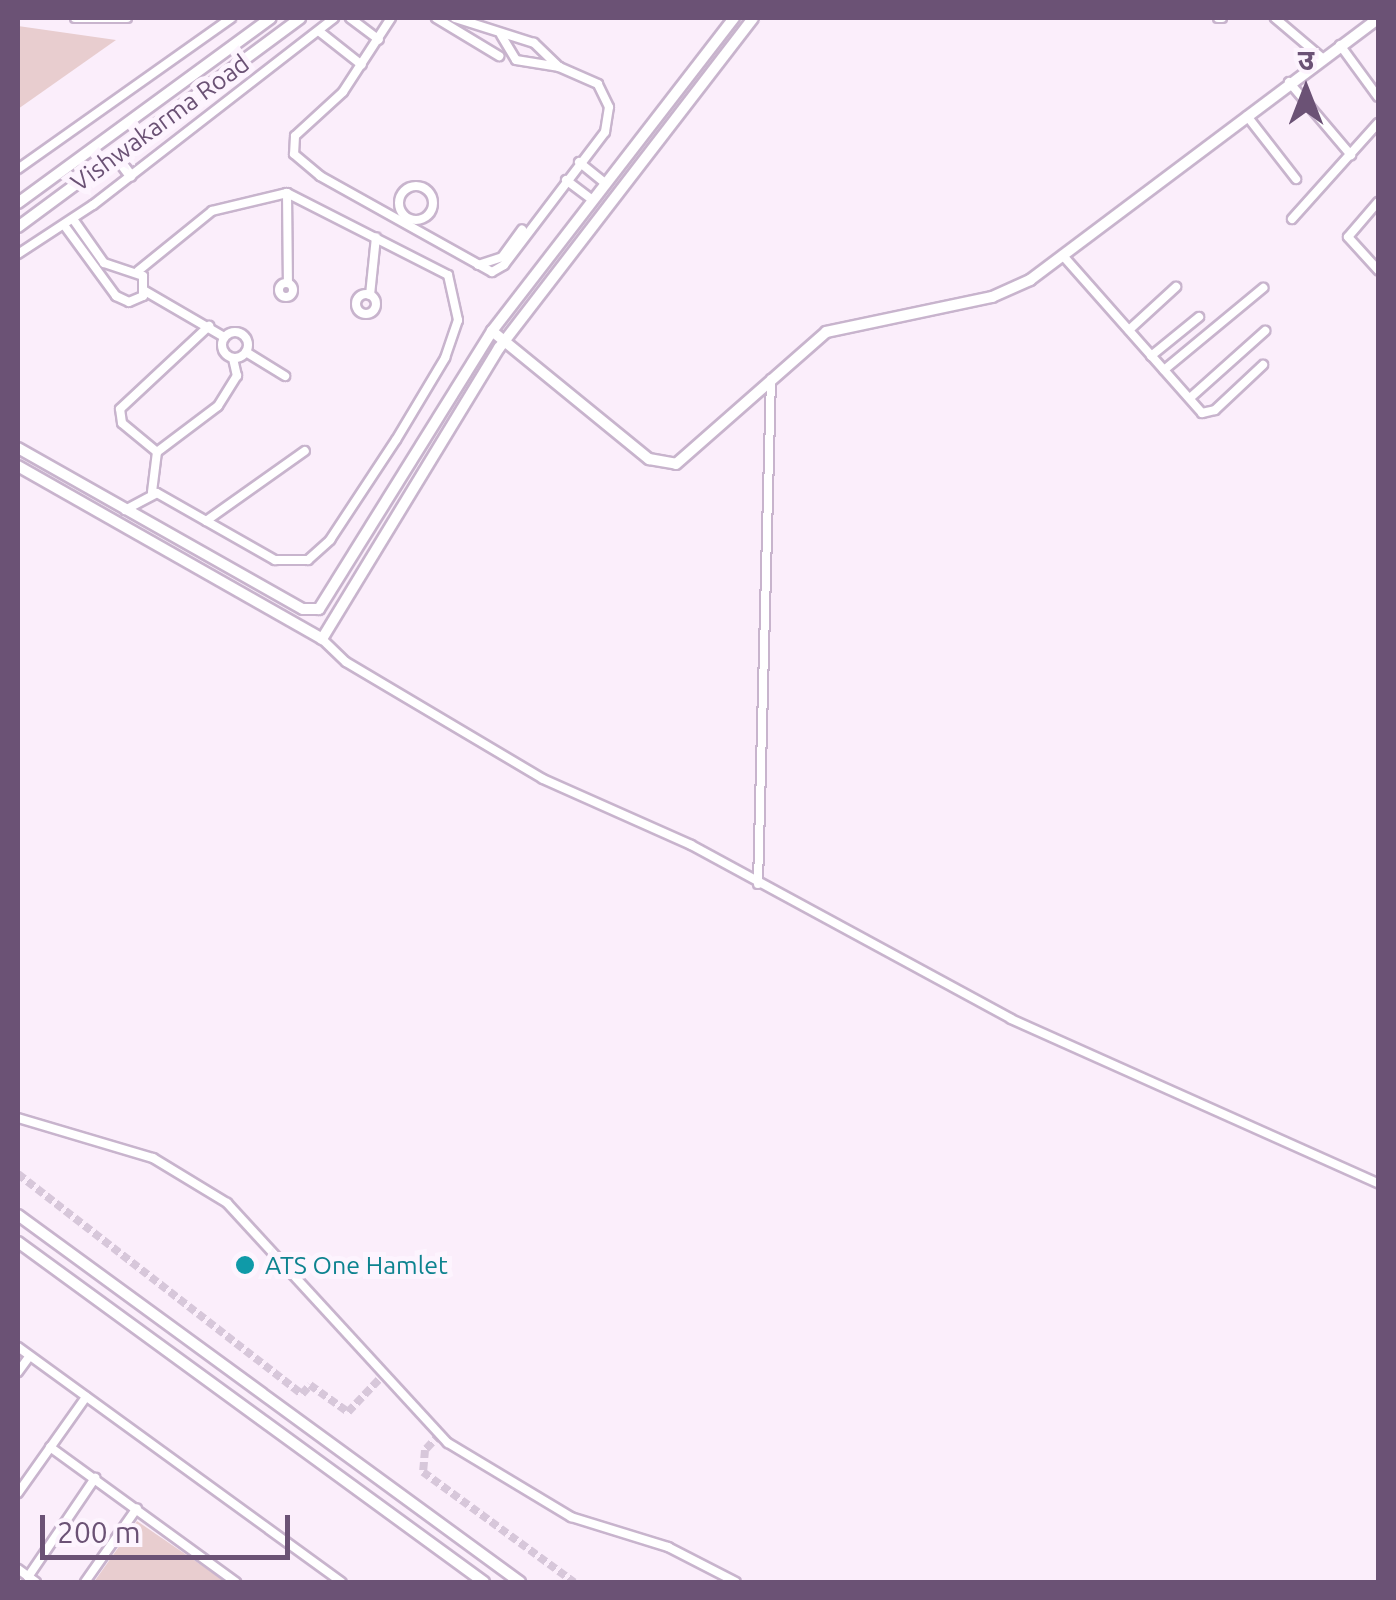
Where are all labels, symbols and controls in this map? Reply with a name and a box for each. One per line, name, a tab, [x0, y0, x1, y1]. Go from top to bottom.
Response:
north arrow	[1256, 40, 1356, 140]
text: उ	[1298, 44, 1314, 75]
street label: Vishwakarma Road	[65, 48, 255, 198]
place label: ATS One Hamlet	[265, 1250, 448, 1280]
marker: ATS One Hamlet	[234, 1254, 256, 1276]
scale bar	[45, 1495, 295, 1557]
text: 200 m	[57, 1515, 141, 1549]

